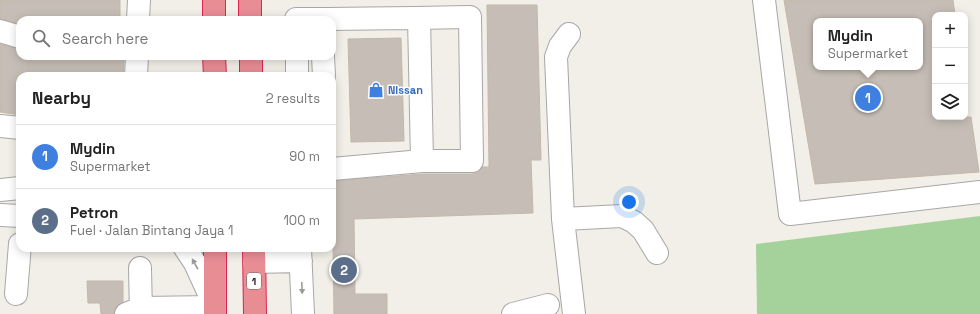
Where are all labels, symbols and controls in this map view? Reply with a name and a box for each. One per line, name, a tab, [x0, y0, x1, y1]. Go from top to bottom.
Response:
map controls	[932, 12, 968, 120]
button: +	[932, 12, 968, 48]
search box	[16, 16, 336, 60]
popup	[813, 18, 923, 70]
text: Mydin	[828, 26, 873, 45]
icon: search	[30, 27, 52, 49]
text: Search here	[62, 29, 148, 48]
text: Supermarket	[828, 45, 908, 62]
button: −	[932, 48, 968, 84]
shop icon: Nissan	[367, 81, 385, 99]
place label: Nissan	[388, 83, 423, 97]
pin: 1	[855, 83, 881, 113]
button: layers	[932, 84, 968, 120]
text: Nearby	[32, 87, 91, 109]
text: 2 results	[266, 90, 320, 107]
text: Mydin	[70, 139, 115, 158]
text: 1	[42, 148, 48, 165]
text: 90 m	[289, 148, 320, 165]
text: Supermarket	[70, 158, 151, 175]
your location	[619, 192, 639, 212]
text: Petron	[70, 203, 118, 222]
text: 2	[41, 212, 49, 229]
text: 100 m	[283, 212, 320, 229]
text: Fuel · Jalan Bintang Jaya 1	[70, 222, 233, 239]
pin: 2	[331, 255, 357, 285]
one-way arrow	[192, 258, 199, 270]
road number: 1	[247, 273, 261, 289]
one-way arrow	[298, 281, 305, 294]

